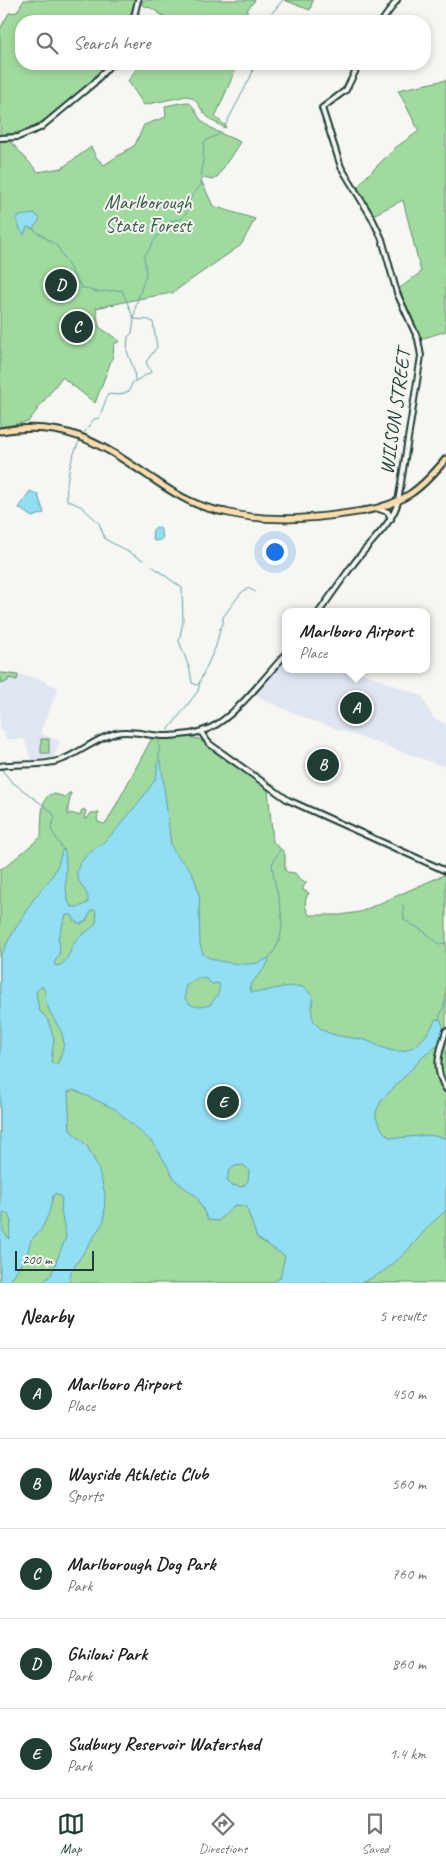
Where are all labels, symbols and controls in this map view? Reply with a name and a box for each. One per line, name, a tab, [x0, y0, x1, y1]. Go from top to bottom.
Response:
search box	[15, 15, 431, 70]
icon: search	[33, 29, 61, 57]
text: Search here	[73, 31, 150, 55]
park label: Marlborough State Forest	[104, 190, 194, 238]
pin: D	[45, 266, 77, 304]
pin: C	[61, 308, 93, 346]
street label: WILSON STREET	[374, 343, 417, 476]
your location	[262, 539, 288, 565]
popup	[282, 608, 430, 673]
text: Marlboro Airport	[299, 619, 413, 643]
text: Place	[299, 643, 327, 663]
pin: A	[340, 689, 372, 727]
pin: B	[307, 746, 339, 784]
pin: E	[207, 1083, 239, 1121]
scale bar	[15, 1248, 94, 1271]
text: 200 m	[22, 1251, 52, 1268]
text: Nearby	[20, 1303, 73, 1329]
text: 5 results	[379, 1306, 426, 1326]
text: Marlboro Airport	[67, 1372, 181, 1396]
text: A	[32, 1384, 40, 1404]
text: 450 m	[392, 1384, 426, 1404]
text: Place	[67, 1396, 95, 1416]
text: Wayside Athletic Club	[67, 1462, 208, 1486]
text: B	[32, 1474, 40, 1494]
text: 560 m	[392, 1474, 426, 1494]
text: Sports	[67, 1486, 103, 1506]
text: Marlborough Dog Park	[67, 1552, 215, 1576]
text: C	[32, 1564, 40, 1584]
text: 760 m	[392, 1564, 426, 1584]
text: Park	[67, 1576, 92, 1596]
text: Ghiloni Park	[67, 1642, 147, 1666]
text: D	[31, 1654, 41, 1674]
text: 860 m	[392, 1654, 426, 1674]
text: Park	[67, 1666, 92, 1686]
text: Sudbury Reservoir Watershed	[67, 1732, 260, 1756]
text: E	[32, 1744, 40, 1764]
text: 1.4 km	[389, 1744, 426, 1764]
text: Park	[67, 1756, 92, 1776]
tab: Map	[57, 1810, 85, 1857]
tab: Directions	[199, 1810, 247, 1857]
tab: Saved	[361, 1810, 389, 1857]

